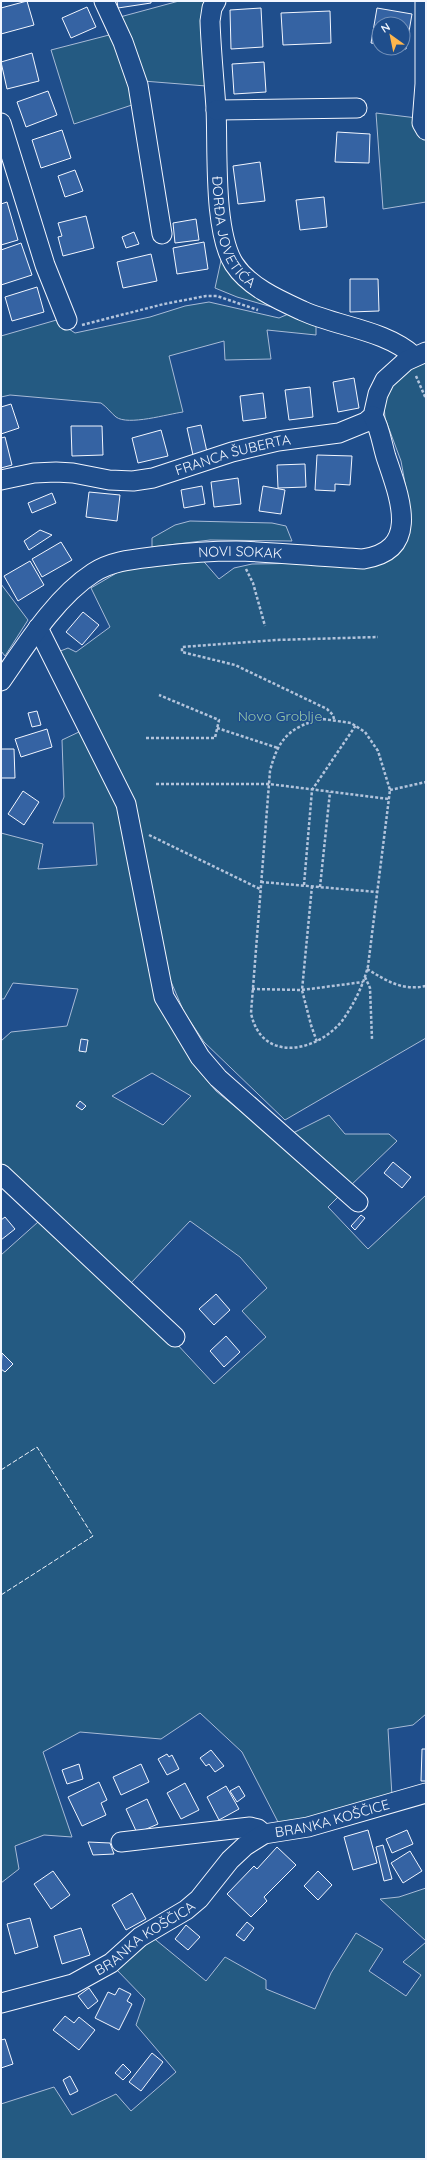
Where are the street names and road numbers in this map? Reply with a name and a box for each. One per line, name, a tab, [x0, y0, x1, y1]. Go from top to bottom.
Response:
street label: ĐORĐA JOVETIĆA	[208, 176, 260, 292]
street label: FRANCA ŠUBERTA	[173, 430, 292, 479]
street label: NOVI SOKAK	[198, 542, 283, 562]
street label: BRANKA KOŠČICE	[274, 1795, 391, 1841]
street label: BRANKA KOŠČICA	[92, 1897, 199, 1979]

